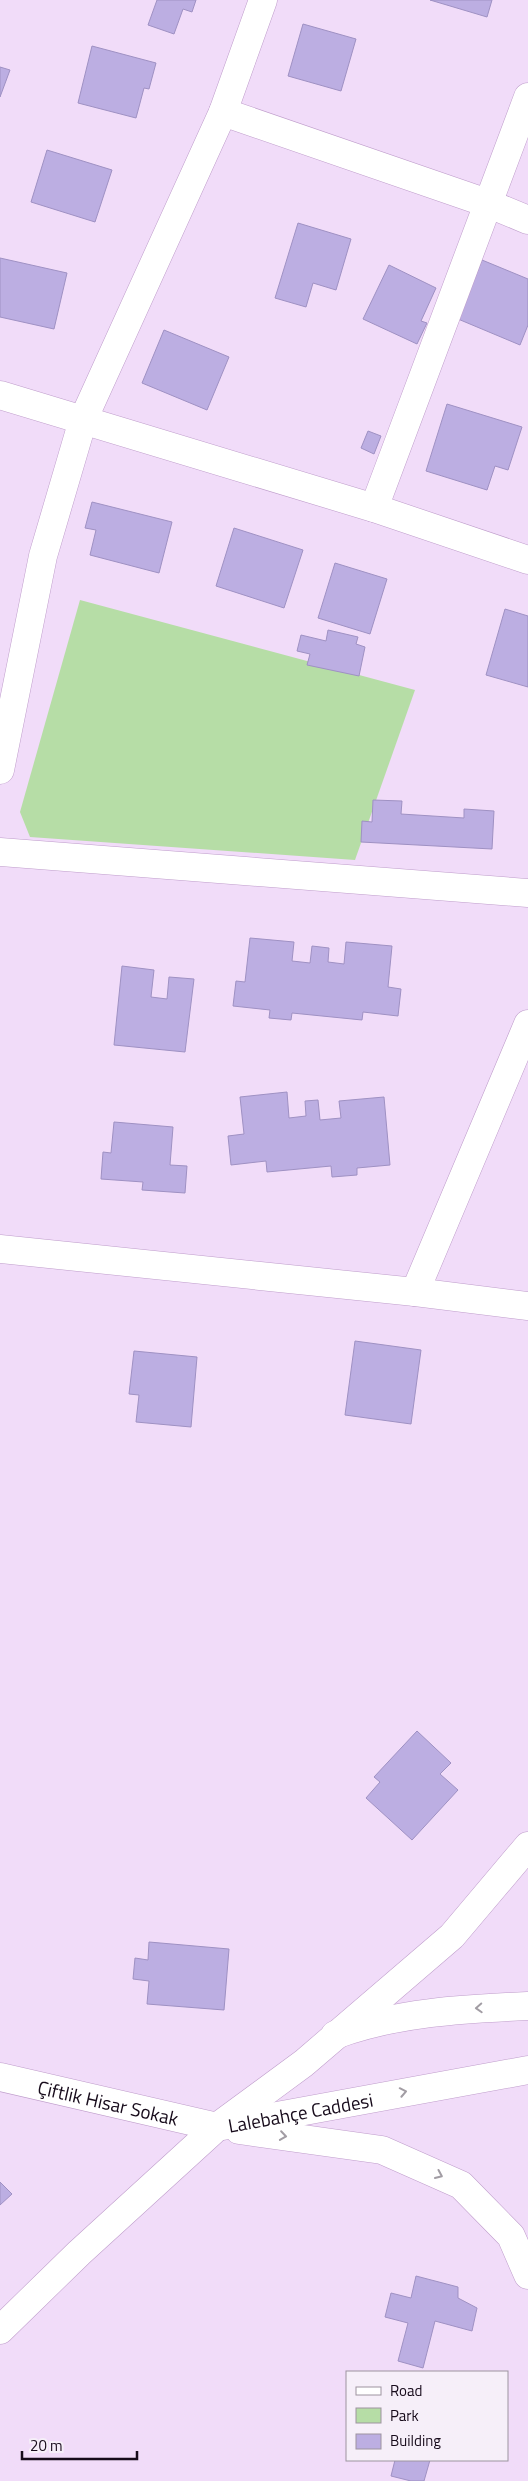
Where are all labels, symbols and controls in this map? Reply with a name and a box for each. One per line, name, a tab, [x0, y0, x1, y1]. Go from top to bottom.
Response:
one-way arrow	[475, 2003, 483, 2014]
street label: Çiftlik Hisar Sokak	[35, 2072, 181, 2132]
street label: Lalebahçe Caddesi	[226, 2084, 375, 2139]
one-way arrow	[398, 2087, 407, 2098]
one-way arrow	[279, 2131, 287, 2141]
one-way arrow	[434, 2169, 443, 2179]
legend	[346, 2371, 508, 2461]
text: Road	[390, 2379, 422, 2402]
text: Park	[390, 2404, 419, 2427]
scale bar	[22, 2428, 138, 2460]
text: Building	[390, 2429, 441, 2452]
text: 20 m	[30, 2434, 63, 2457]

